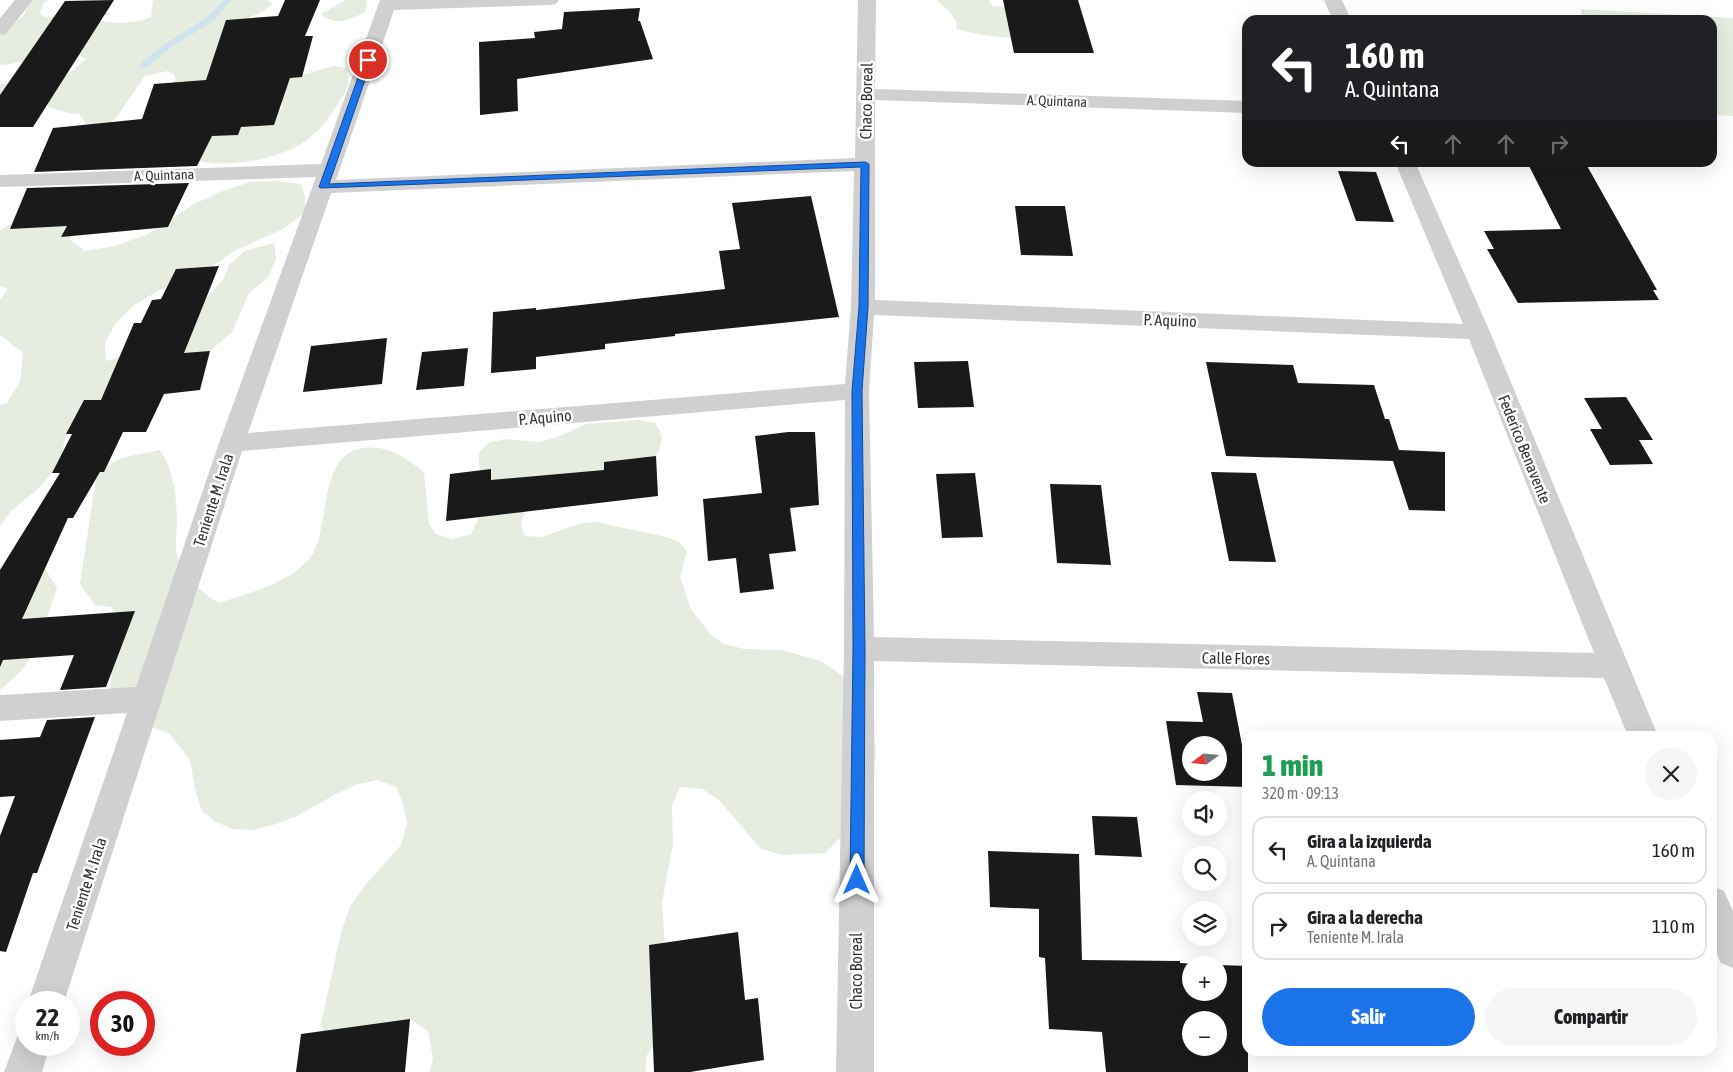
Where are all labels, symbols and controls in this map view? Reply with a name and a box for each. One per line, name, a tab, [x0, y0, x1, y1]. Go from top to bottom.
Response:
icon: left	[1262, 35, 1327, 100]
text: 160 m	[1345, 35, 1424, 75]
pin	[347, 39, 389, 81]
icon: arrive	[354, 46, 382, 74]
street label: Chaco Boreal	[856, 62, 876, 140]
text: A. Quintana	[1345, 76, 1439, 102]
street label: A. Quintana	[1027, 92, 1087, 110]
icon: left	[1386, 130, 1414, 158]
icon: ahead	[1439, 130, 1467, 158]
icon: ahead	[1492, 130, 1520, 158]
icon: right	[1545, 130, 1573, 158]
street label: A. Quintana	[134, 166, 194, 184]
street label: P. Aquino	[1143, 310, 1197, 331]
street label: Federico Benavente	[1495, 392, 1555, 506]
street label: P. Aquino	[518, 406, 572, 429]
street label: Teniente M. Irala	[189, 451, 237, 549]
street label: Calle Flores	[1202, 648, 1271, 668]
north arrow	[1182, 736, 1228, 781]
map controls	[1182, 736, 1227, 1056]
text: 1 min	[1262, 748, 1323, 782]
button: close	[1645, 748, 1697, 800]
text: 320 m · 09:13	[1262, 784, 1339, 802]
button: sound	[1182, 791, 1227, 836]
text: Gira a la izquierda	[1307, 830, 1432, 852]
street label: Teniente M. Irala	[62, 835, 110, 933]
icon: left	[1264, 836, 1292, 864]
text: 160 m	[1652, 839, 1695, 861]
button: search	[1182, 846, 1227, 891]
text: A. Quintana	[1307, 852, 1376, 870]
position arrow	[830, 853, 882, 905]
button: layers	[1182, 901, 1227, 946]
text: Gira a la derecha	[1307, 906, 1423, 928]
icon: right	[1264, 912, 1292, 940]
text: 110 m	[1652, 915, 1695, 937]
text: Teniente M. Irala	[1307, 928, 1404, 946]
street label: Chaco Boreal	[847, 932, 865, 1009]
button: +	[1182, 956, 1227, 1001]
button: Salir	[1262, 988, 1475, 1046]
button: Compartir	[1485, 988, 1697, 1046]
speed limit sign: 30	[90, 991, 155, 1056]
text: 22	[36, 1003, 59, 1031]
button: −	[1182, 1011, 1227, 1056]
text: km/h	[36, 1029, 59, 1043]

